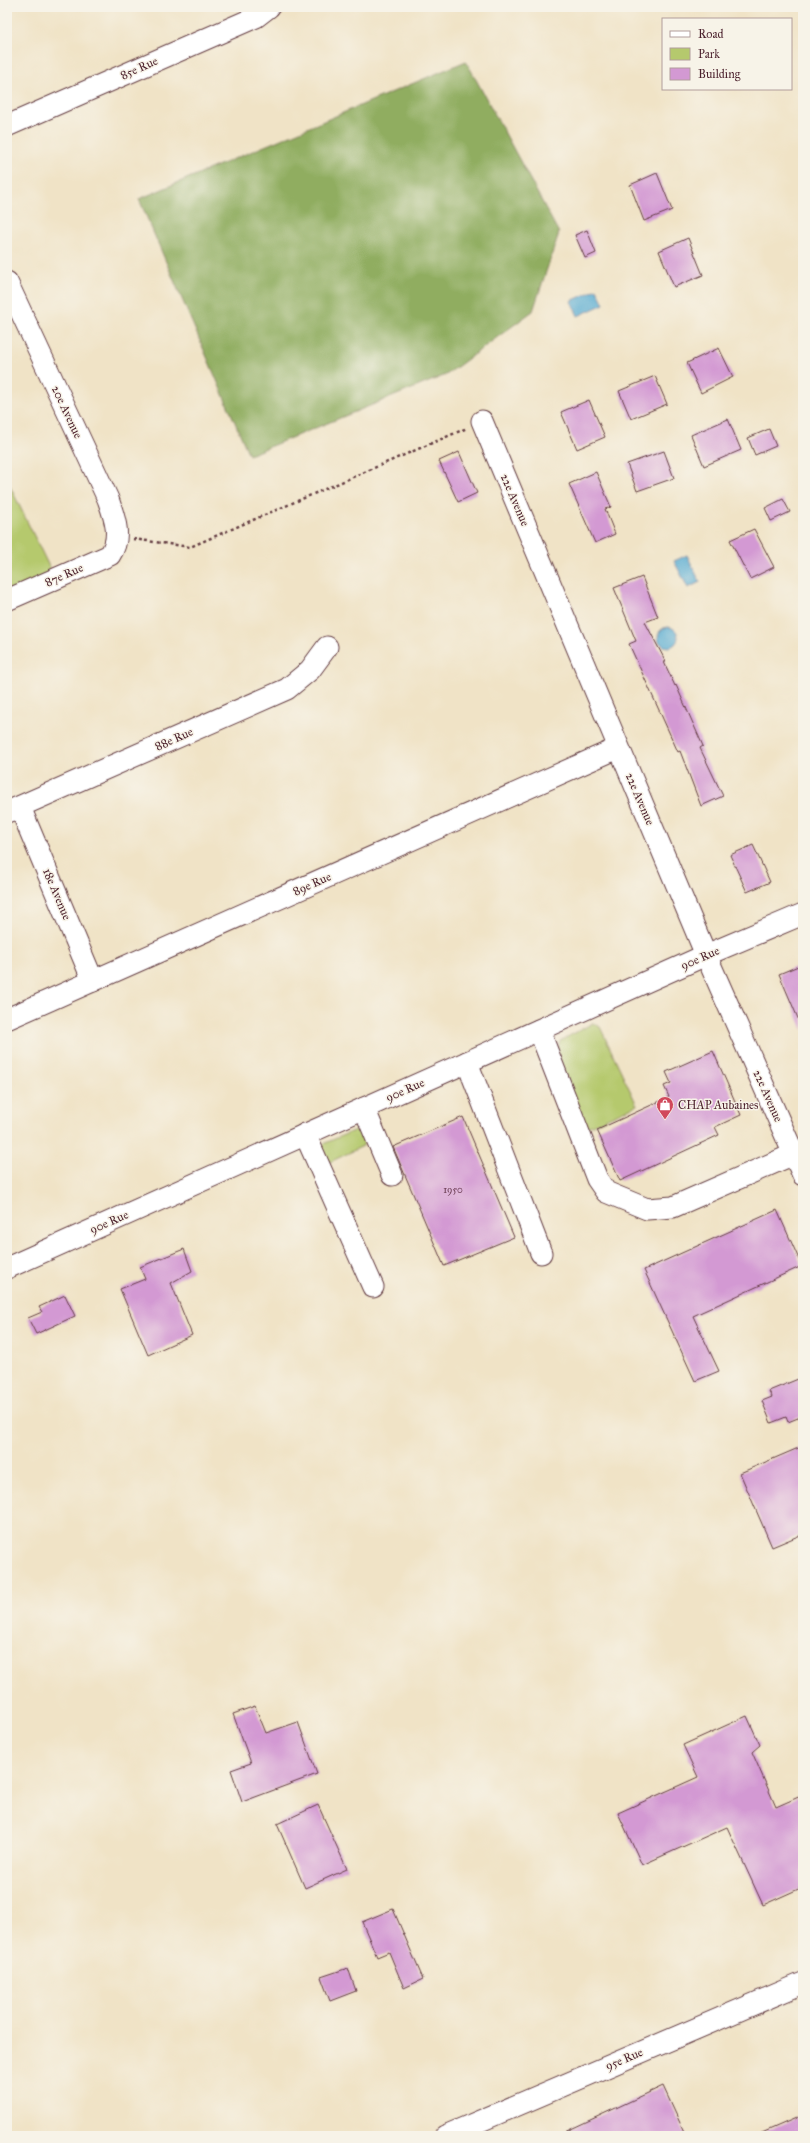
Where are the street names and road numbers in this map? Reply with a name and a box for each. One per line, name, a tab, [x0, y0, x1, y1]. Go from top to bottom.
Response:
street label: 85e Rue	[118, 54, 160, 82]
street label: 20e Avenue	[49, 383, 85, 441]
street label: 22e Avenue	[498, 472, 532, 528]
street label: 87e Rue	[43, 560, 85, 590]
street label: 88e Rue	[153, 724, 195, 754]
street label: 22e Avenue	[623, 771, 657, 827]
street label: 18e Avenue	[40, 866, 74, 922]
street label: 89e Rue	[291, 869, 333, 899]
street label: 90e Rue	[679, 943, 721, 973]
street label: 22e Avenue	[750, 1068, 786, 1124]
street label: 90e Rue	[384, 1075, 426, 1105]
street label: 90e Rue	[88, 1207, 130, 1237]
street label: 95e Rue	[603, 2045, 645, 2073]

